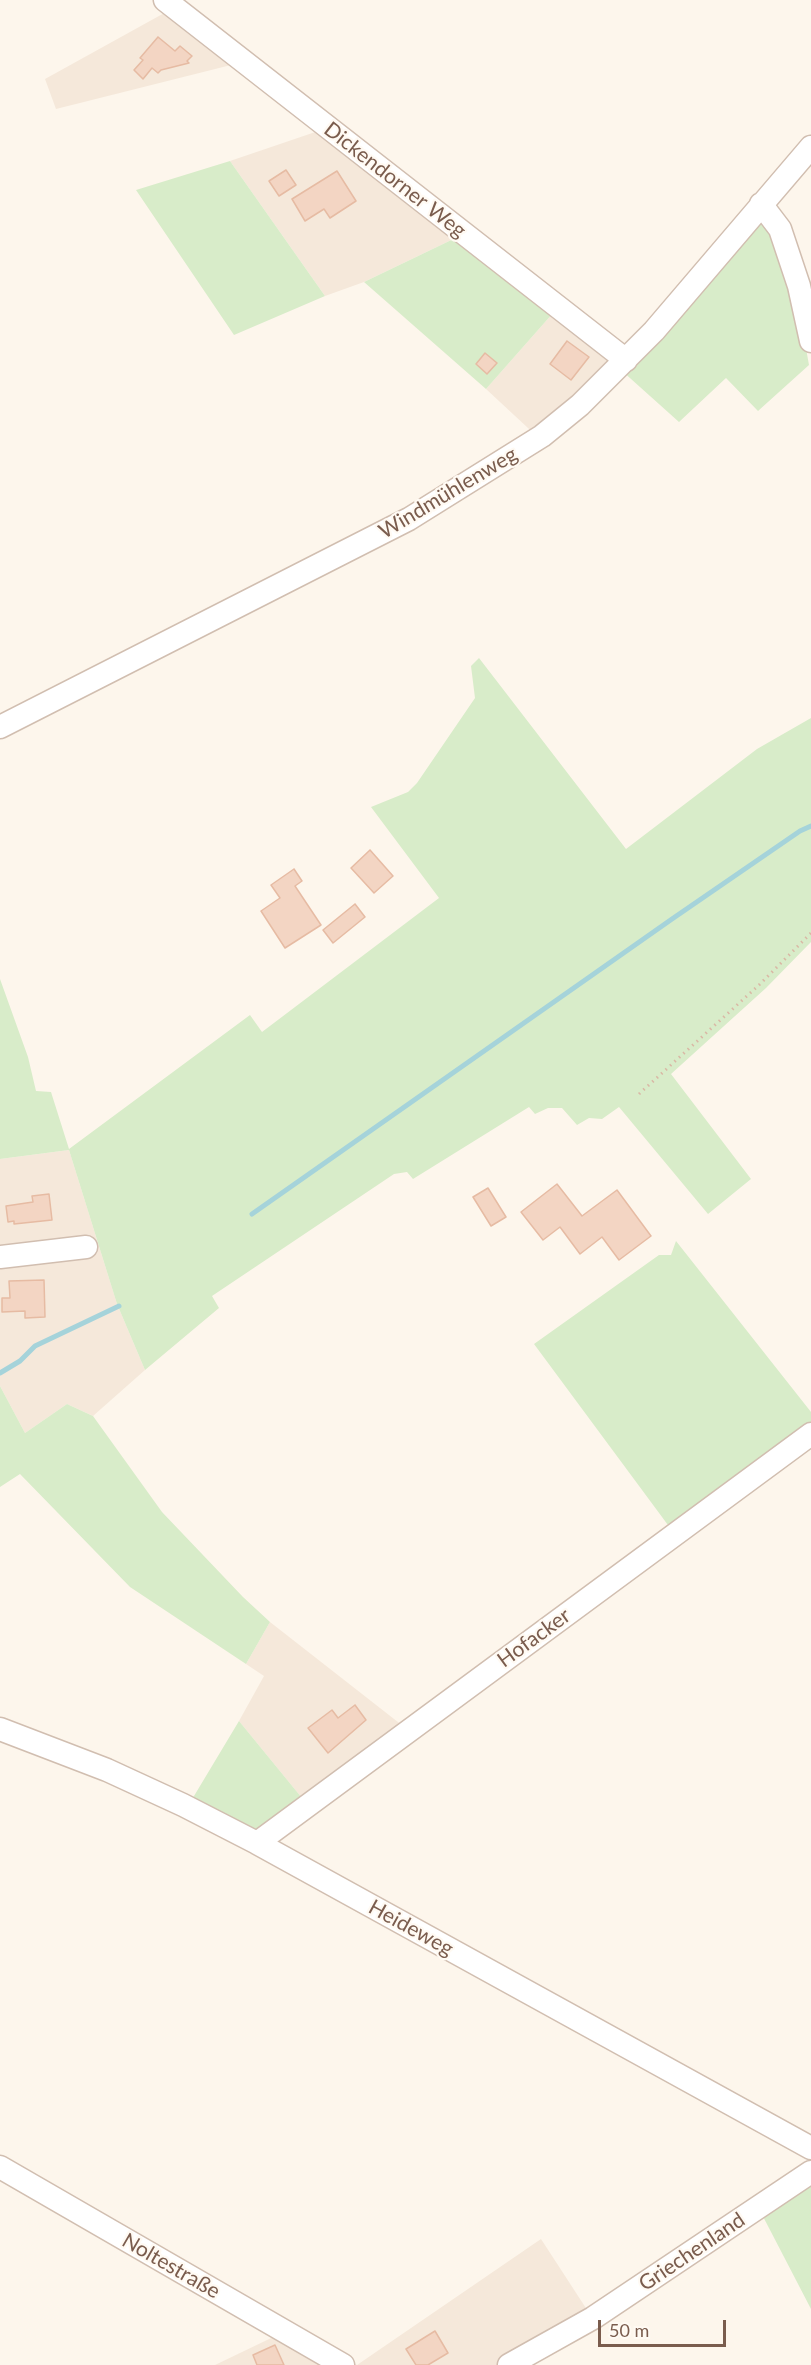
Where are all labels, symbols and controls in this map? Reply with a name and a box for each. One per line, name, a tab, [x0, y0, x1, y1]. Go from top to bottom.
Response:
street label: Dickendorner Weg	[319, 117, 471, 243]
street label: Windmühlenweg	[374, 442, 522, 544]
street label: Hofacker	[493, 1603, 575, 1673]
street label: Heideweg	[364, 1894, 458, 1962]
street label: Griechenland	[634, 2207, 750, 2297]
street label: Noltestraße	[118, 2228, 224, 2304]
scale bar	[601, 2308, 728, 2346]
text: 50 m	[609, 2319, 649, 2341]

